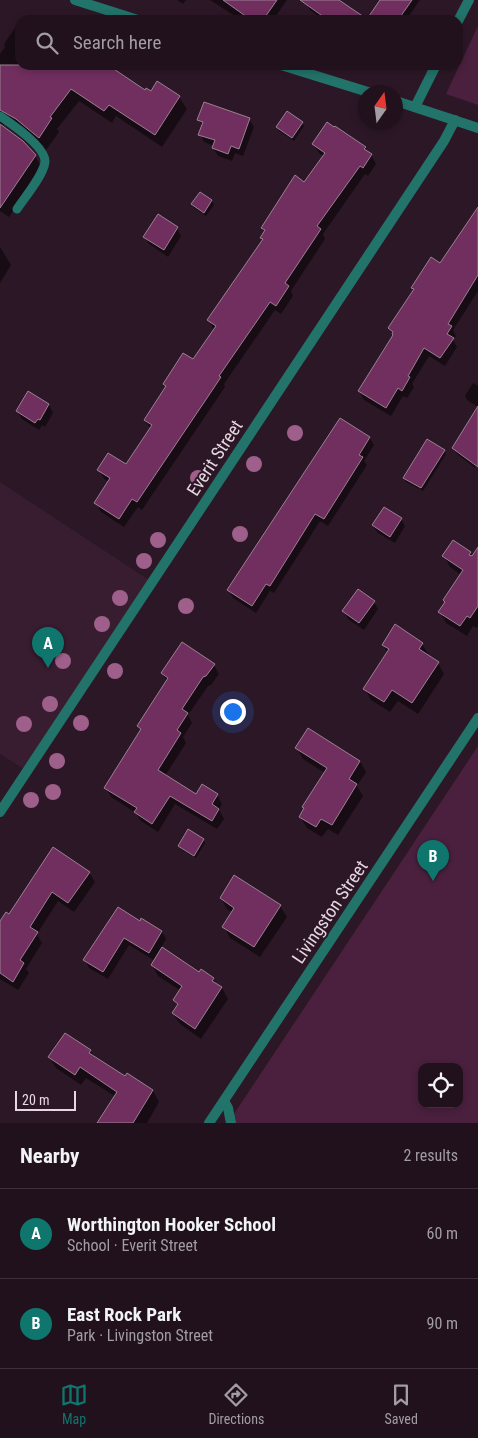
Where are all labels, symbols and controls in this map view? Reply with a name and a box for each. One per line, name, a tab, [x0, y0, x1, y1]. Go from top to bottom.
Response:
search box	[15, 15, 463, 70]
icon: search	[33, 29, 61, 57]
text: Search here	[73, 31, 161, 54]
north arrow	[358, 85, 403, 130]
street label: Everit Street	[182, 416, 247, 500]
pin: A	[32, 627, 64, 668]
your location	[220, 699, 246, 725]
pin: B	[417, 840, 449, 881]
street label: Livingston Street	[287, 856, 372, 967]
map controls	[418, 1063, 463, 1108]
button: locate	[418, 1063, 463, 1108]
scale bar	[15, 1088, 76, 1111]
text: 20 m	[22, 1092, 50, 1108]
text: Nearby	[20, 1144, 79, 1168]
text: 2 results	[403, 1146, 458, 1165]
text: Worthington Hooker School	[67, 1213, 276, 1236]
text: A	[31, 1224, 41, 1243]
text: 60 m	[426, 1224, 458, 1243]
text: School · Everit Street	[67, 1236, 198, 1255]
text: East Rock Park	[67, 1303, 181, 1326]
text: B	[32, 1314, 40, 1333]
text: 90 m	[426, 1314, 458, 1333]
text: Park · Livingston Street	[67, 1326, 213, 1345]
tab: Map	[60, 1381, 88, 1427]
tab: Directions	[208, 1381, 264, 1427]
tab: Saved	[385, 1381, 418, 1427]

